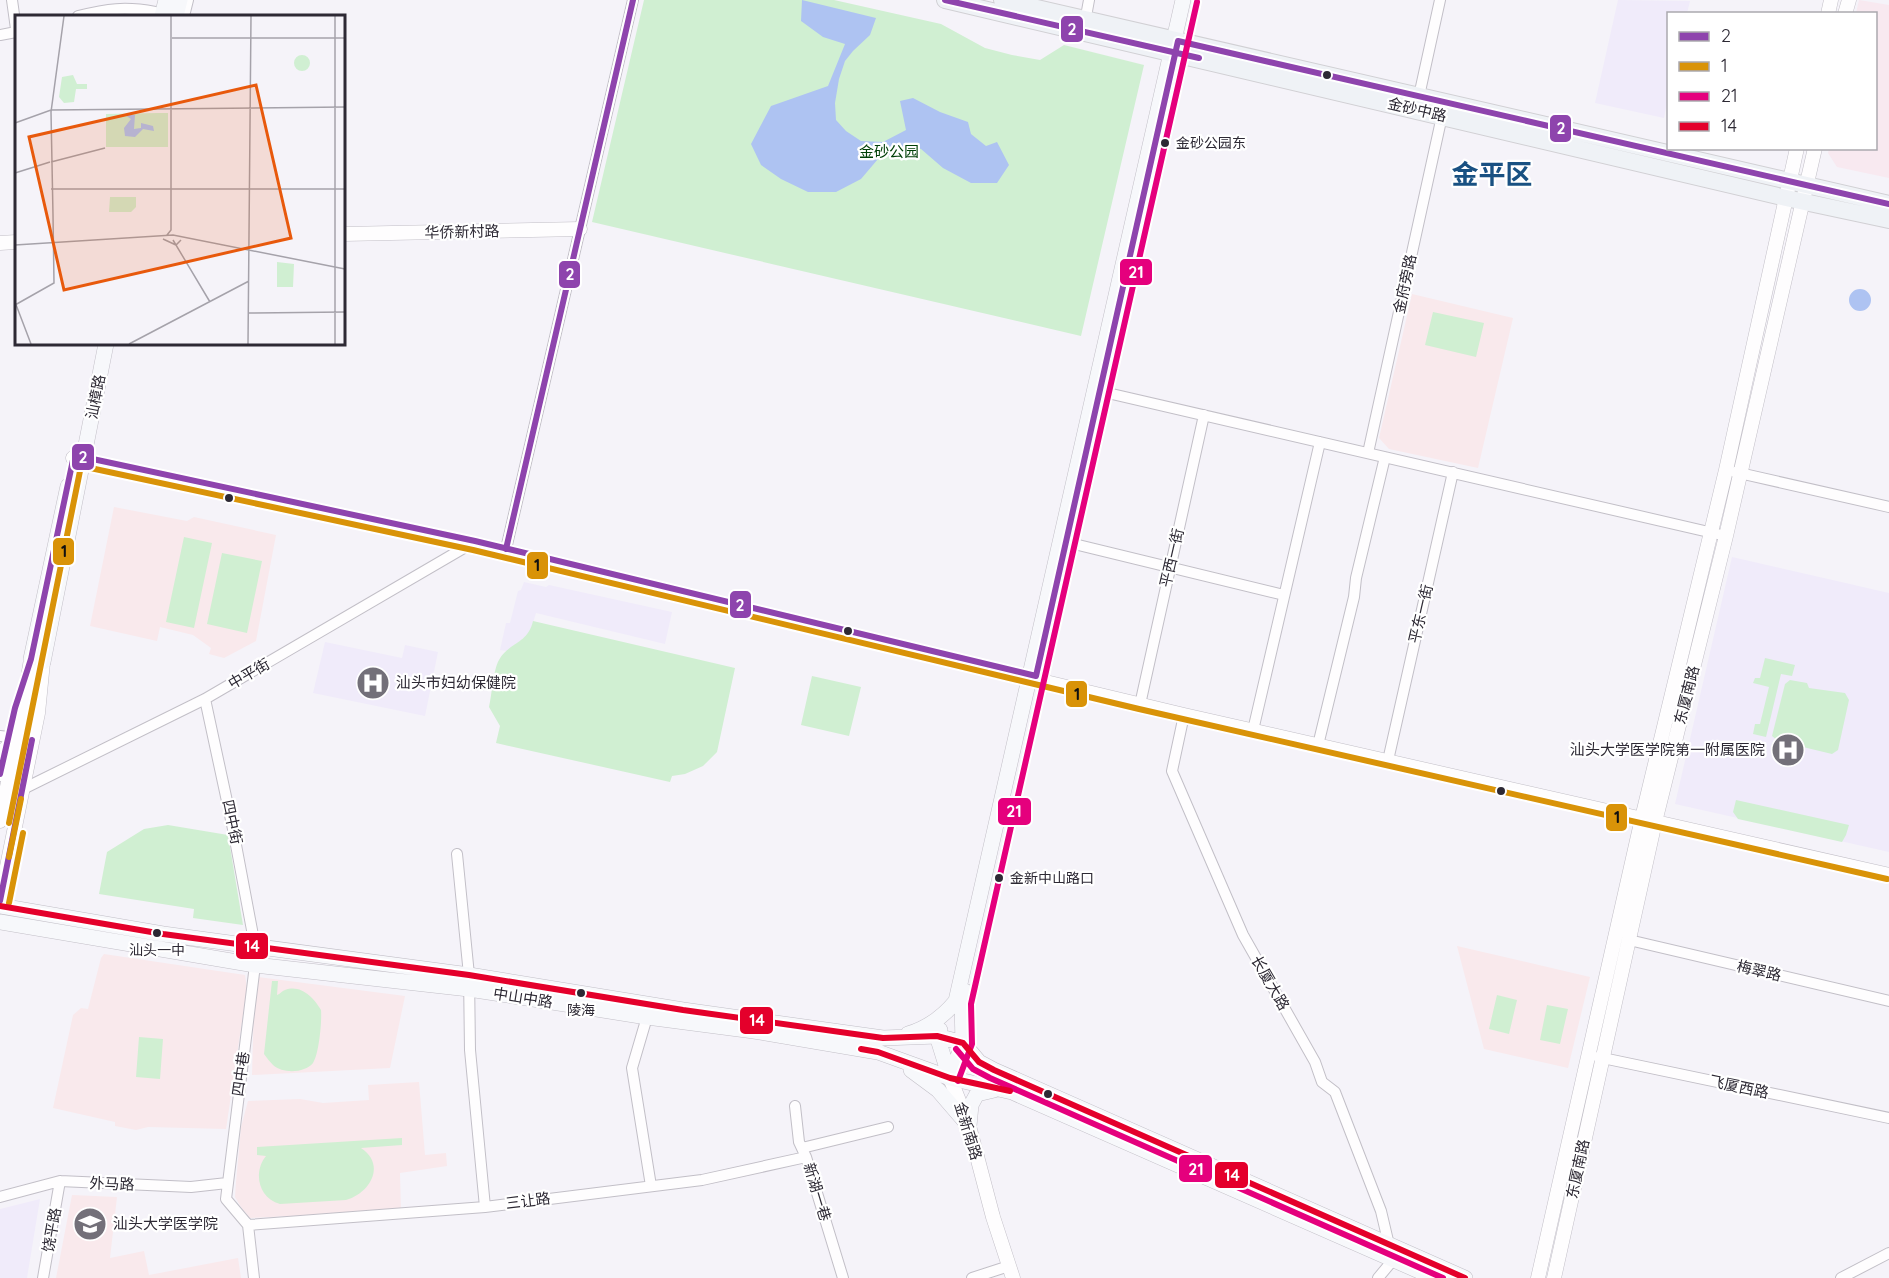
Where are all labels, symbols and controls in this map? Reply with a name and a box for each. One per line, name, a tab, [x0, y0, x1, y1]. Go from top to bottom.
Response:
legend	[1667, 12, 1877, 150]
inset map	[15, 15, 345, 345]
line badge: 2	[1060, 15, 1084, 43]
text: 2	[1067, 19, 1077, 39]
text: 2	[1721, 24, 1731, 47]
text: 1	[1721, 54, 1728, 77]
unlabelled marker	[1321, 69, 1333, 81]
text: 21	[1721, 84, 1738, 107]
street label: 金砂中路	[1386, 94, 1448, 126]
line badge: 2	[1549, 114, 1572, 143]
text: 14	[1721, 114, 1737, 137]
text: 2	[1556, 118, 1566, 138]
place label: 金砂公园东	[1176, 134, 1246, 152]
marker: 金砂公园东	[1159, 137, 1171, 149]
park label: 金砂公园	[859, 142, 919, 161]
district label: 金平区	[1452, 157, 1533, 191]
street label: 华侨新村路	[424, 221, 500, 242]
street label: 金府旁路	[1389, 253, 1420, 315]
line badge: 21	[1119, 258, 1153, 286]
line badge: 2	[558, 260, 581, 289]
text: 21	[1128, 262, 1144, 282]
text: 2	[565, 264, 575, 284]
street label: 汕樟路	[82, 373, 109, 421]
line badge: 2	[71, 443, 95, 471]
text: 2	[78, 447, 88, 467]
unlabelled marker	[223, 492, 235, 504]
street label: 平西一街	[1156, 527, 1188, 589]
line badge: 1	[52, 537, 75, 566]
text: 1	[61, 541, 67, 561]
line badge: 1	[526, 551, 549, 580]
text: 1	[534, 555, 540, 575]
street label: 平东一街	[1405, 583, 1437, 645]
line badge: 2	[729, 590, 752, 619]
text: 2	[735, 595, 745, 615]
unlabelled marker	[842, 625, 854, 637]
street label: 中平街	[225, 654, 273, 693]
street label: 东厦南路	[1670, 663, 1703, 726]
hospital icon: 汕头市妇幼保健院	[355, 665, 391, 701]
place label: 汕头市妇幼保健院	[396, 673, 516, 692]
line badge: 1	[1065, 680, 1088, 708]
text: 1	[1074, 684, 1080, 704]
hospital icon: 汕头大学医学院第一附属医院	[1770, 732, 1806, 768]
place label: 汕头大学医学院第一附属医院	[1570, 740, 1765, 759]
unlabelled marker	[1495, 785, 1507, 797]
line badge: 21	[997, 797, 1032, 826]
street label: 四中街	[219, 798, 246, 846]
text: 21	[1006, 801, 1022, 821]
line badge: 1	[1605, 803, 1628, 832]
text: 1	[1614, 807, 1620, 827]
place label: 金新中山路口	[1010, 869, 1094, 887]
marker: 金新中山路口	[993, 872, 1005, 884]
marker: 汕头一中	[151, 927, 163, 939]
line badge: 14	[235, 932, 269, 960]
text: 14	[244, 936, 260, 956]
place label: 汕头一中	[129, 941, 185, 959]
street label: 长厦大路	[1247, 952, 1294, 1013]
street label: 梅翠路	[1735, 956, 1783, 985]
street label: 中山中路	[492, 983, 554, 1012]
marker: 陵海	[575, 987, 587, 999]
place label: 陵海	[567, 1001, 595, 1019]
line badge: 14	[739, 1006, 774, 1035]
text: 14	[749, 1010, 765, 1030]
street label: 四中巷	[228, 1050, 253, 1098]
street label: 飞厦西路	[1708, 1071, 1770, 1102]
unlabelled marker	[1042, 1088, 1054, 1100]
street label: 金新南路	[951, 1099, 986, 1162]
street label: 东厦南路	[1562, 1138, 1593, 1200]
line badge: 21	[1178, 1154, 1213, 1183]
text: 21	[1188, 1159, 1204, 1179]
street label: 新湖一巷	[800, 1160, 835, 1223]
line badge: 14	[1214, 1161, 1249, 1189]
text: 14	[1224, 1165, 1240, 1185]
street label: 外马路	[89, 1173, 135, 1194]
street label: 三让路	[504, 1188, 551, 1213]
street label: 饶平路	[38, 1206, 65, 1254]
school or university icon: 汕头大学医学院	[72, 1206, 108, 1242]
place label: 汕头大学医学院	[113, 1214, 218, 1233]

